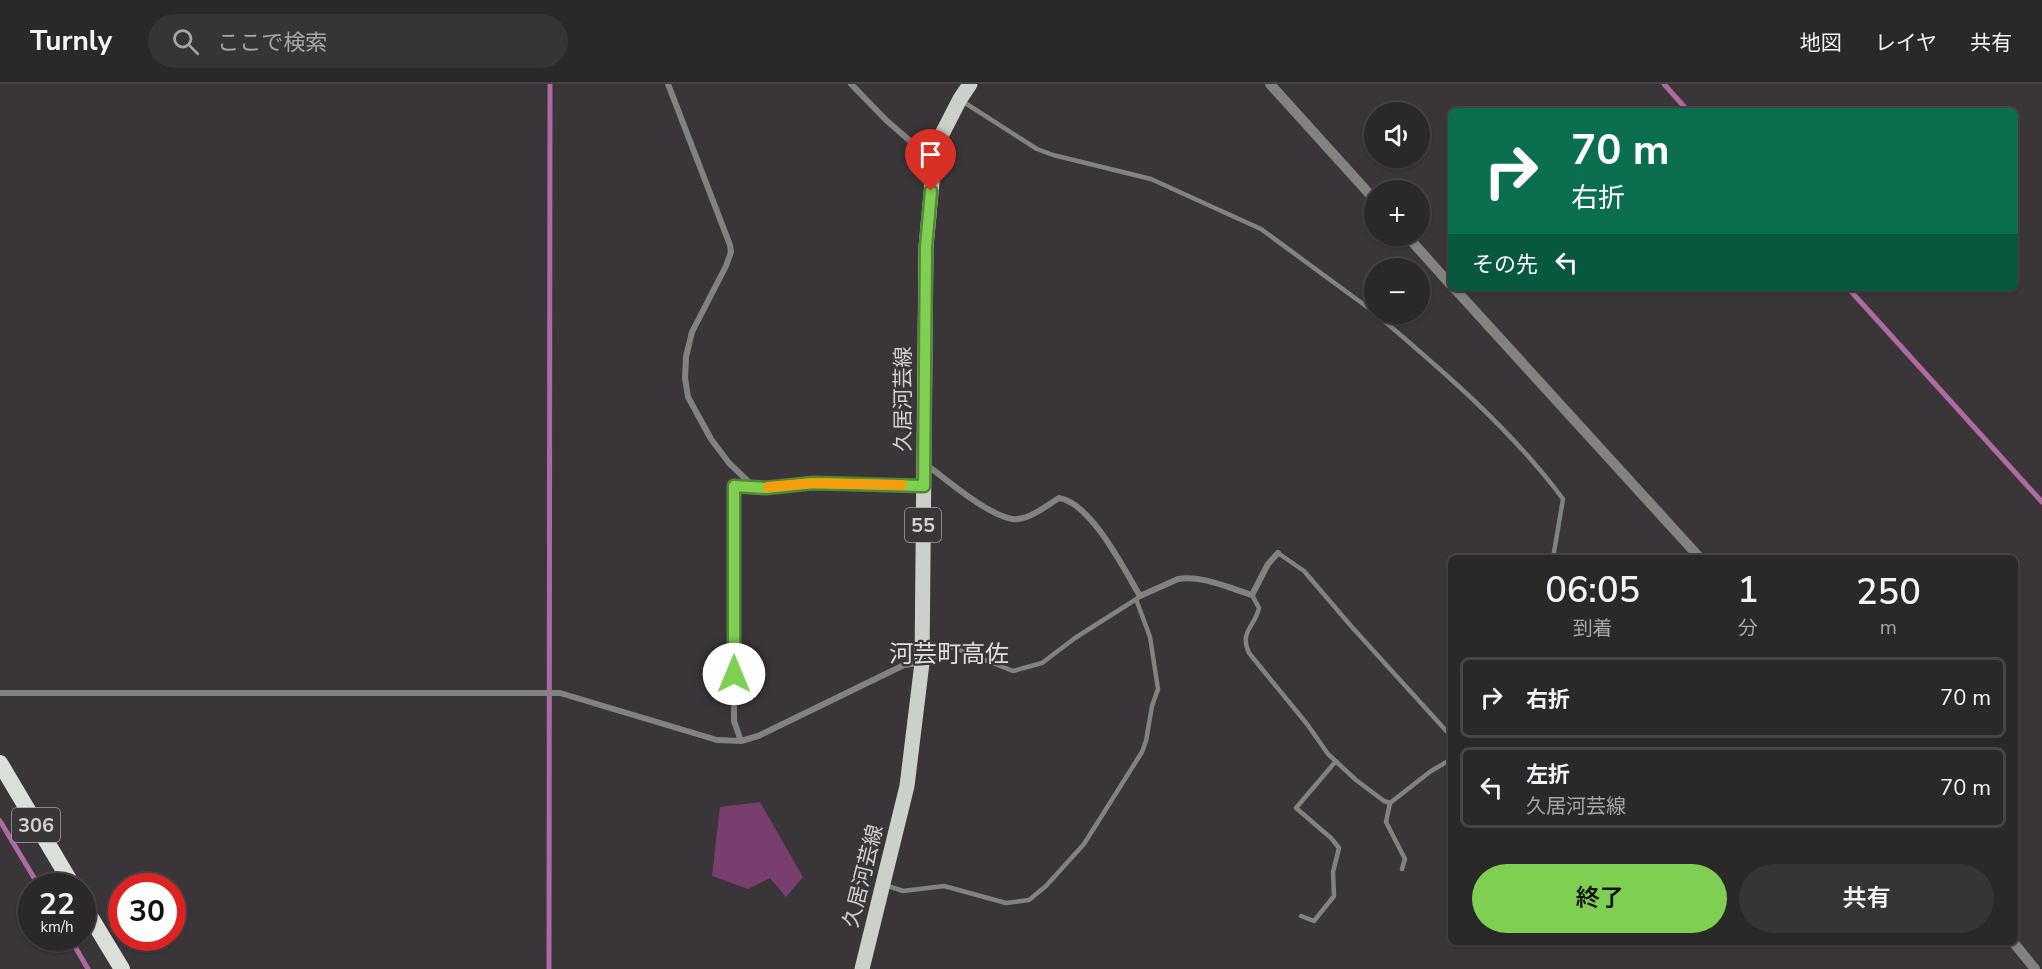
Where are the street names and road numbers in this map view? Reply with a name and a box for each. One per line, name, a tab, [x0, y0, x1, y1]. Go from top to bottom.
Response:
street label: 久居河芸線	[889, 347, 917, 452]
road number: 55	[905, 508, 941, 542]
road number: 306	[12, 808, 60, 842]
street label: 久居河芸線	[837, 822, 889, 930]

